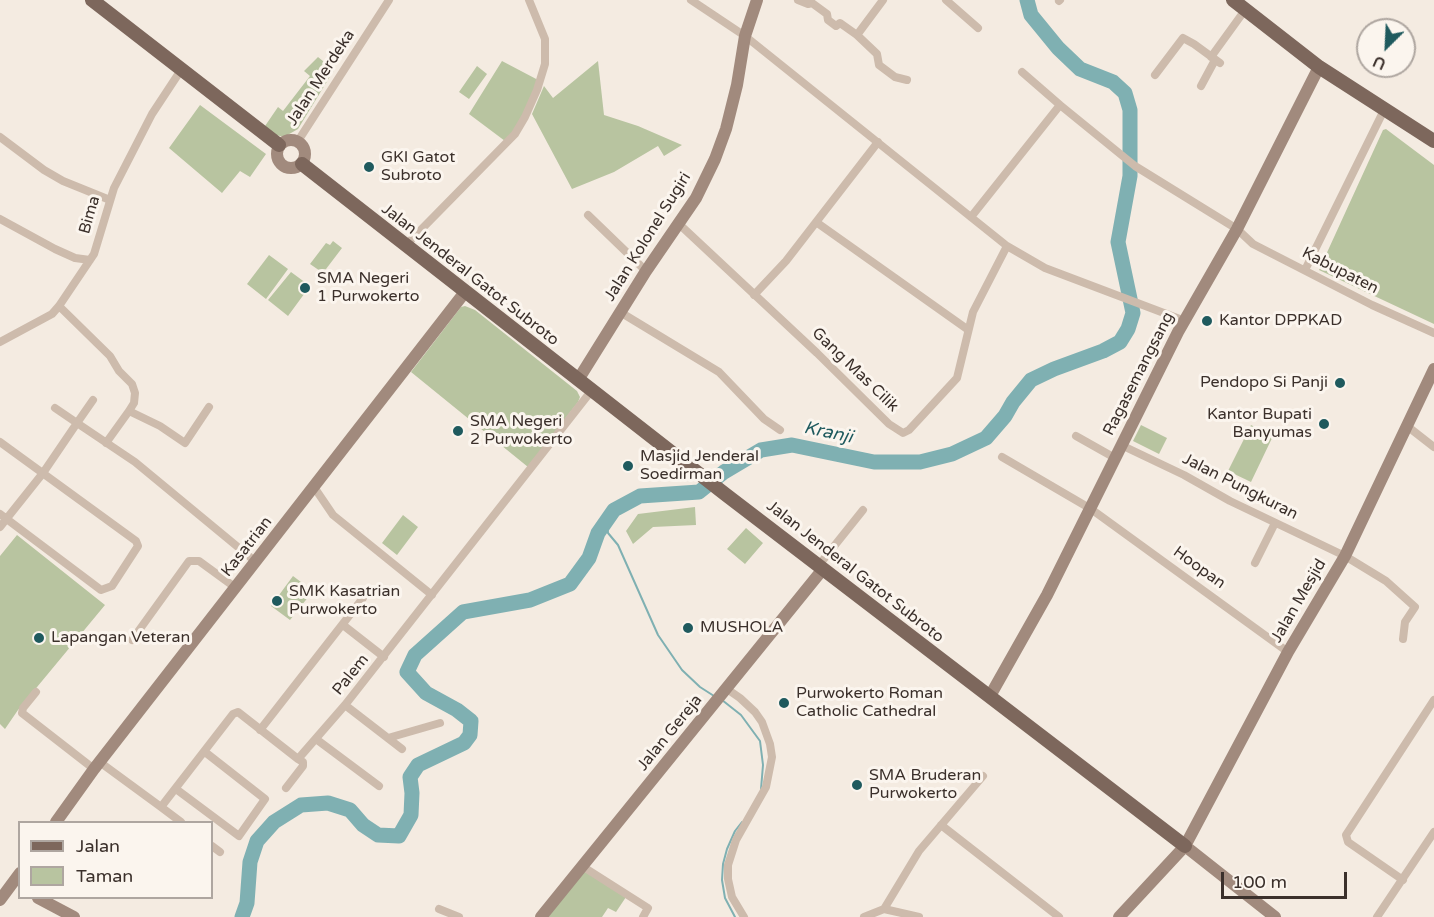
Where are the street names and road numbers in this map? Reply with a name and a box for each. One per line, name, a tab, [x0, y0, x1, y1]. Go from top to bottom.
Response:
street label: Jalan Merdeka	[283, 27, 359, 129]
street label: Jalan Kolonel Sugiri	[601, 169, 695, 305]
street label: Bima	[75, 194, 105, 236]
street label: Jalan Jenderal Gatot Subroto	[378, 200, 562, 350]
street label: Kabupaten	[1299, 244, 1381, 298]
street label: Ragasemangsang	[1100, 309, 1178, 439]
street label: Gang Mas Cilik	[808, 324, 902, 416]
street label: Jalan Pungkuran	[1179, 450, 1301, 524]
street label: Jalan Jenderal Gatot Subroto	[763, 497, 947, 647]
street label: Kasatrian	[218, 513, 276, 581]
street label: Hoopan	[1169, 543, 1229, 593]
street label: Jalan Mesjid	[1267, 556, 1331, 646]
street label: Palem	[329, 651, 373, 699]
street label: Jalan Gereja	[633, 691, 707, 775]

